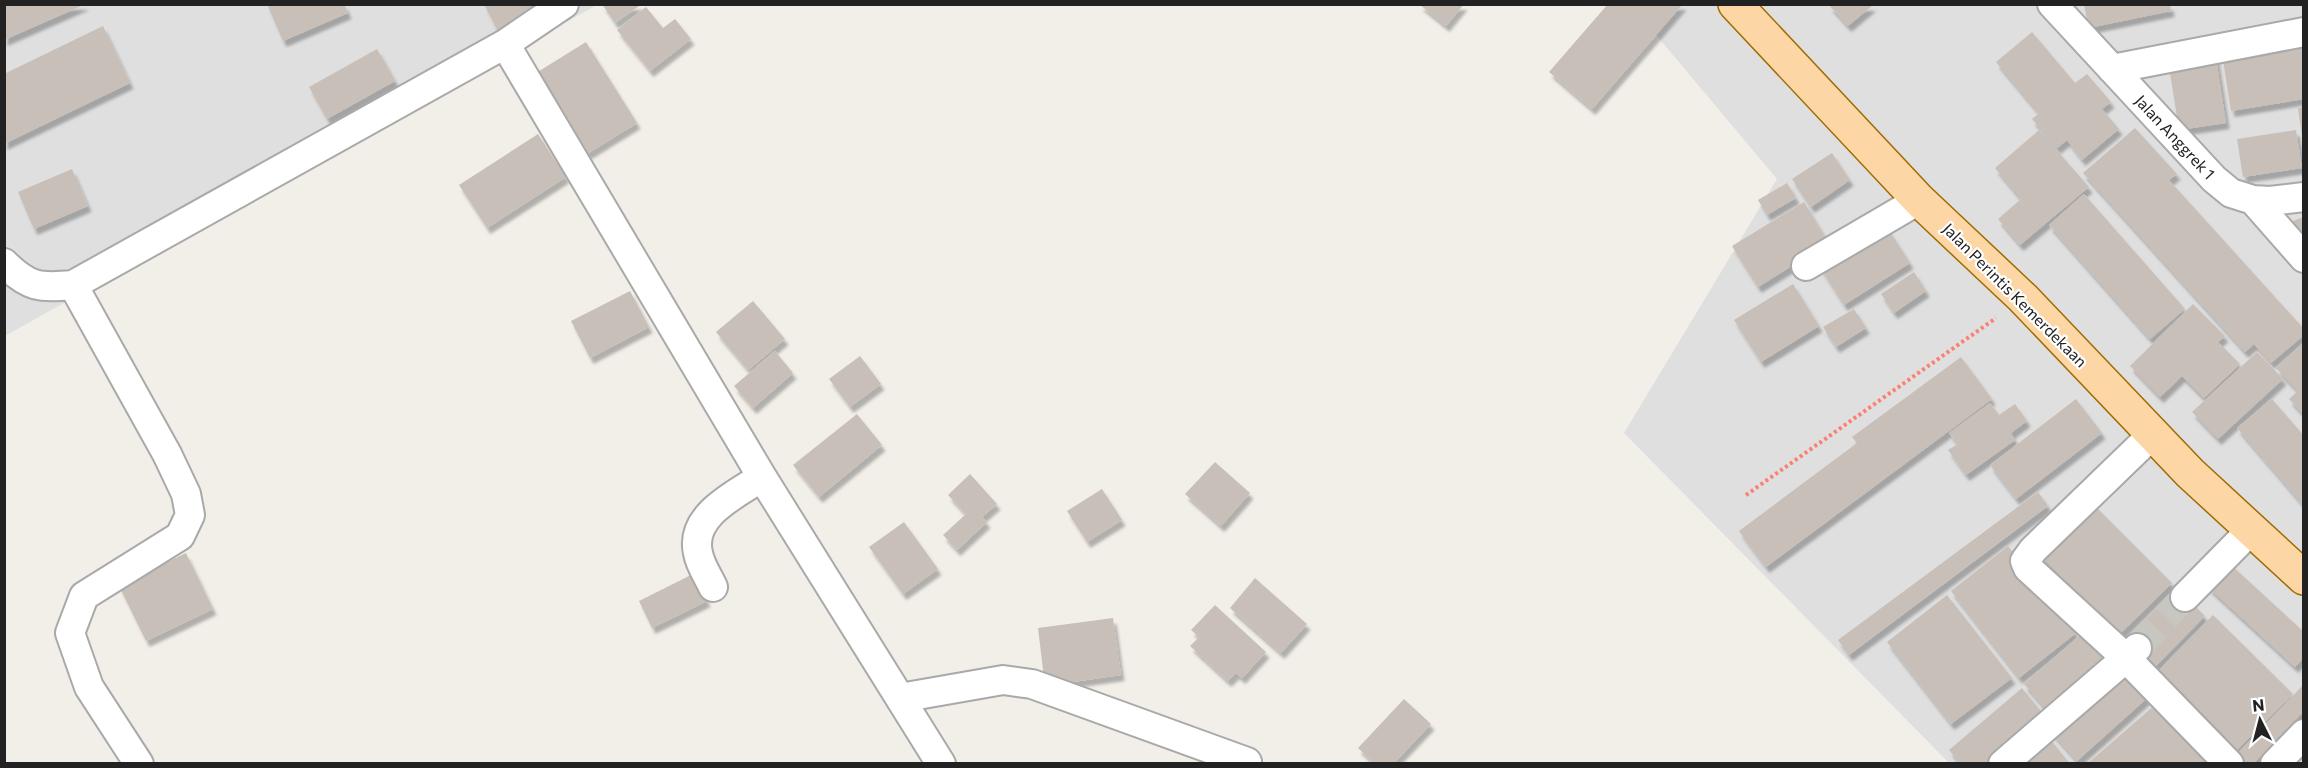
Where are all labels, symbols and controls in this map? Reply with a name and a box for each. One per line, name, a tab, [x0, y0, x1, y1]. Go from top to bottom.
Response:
street label: Jalan Anggrek 1	[2131, 91, 2219, 183]
street label: Jalan Perintis Kemerdekaan	[1939, 219, 2091, 371]
north arrow	[2230, 690, 2290, 750]
text: N	[2251, 695, 2265, 715]

